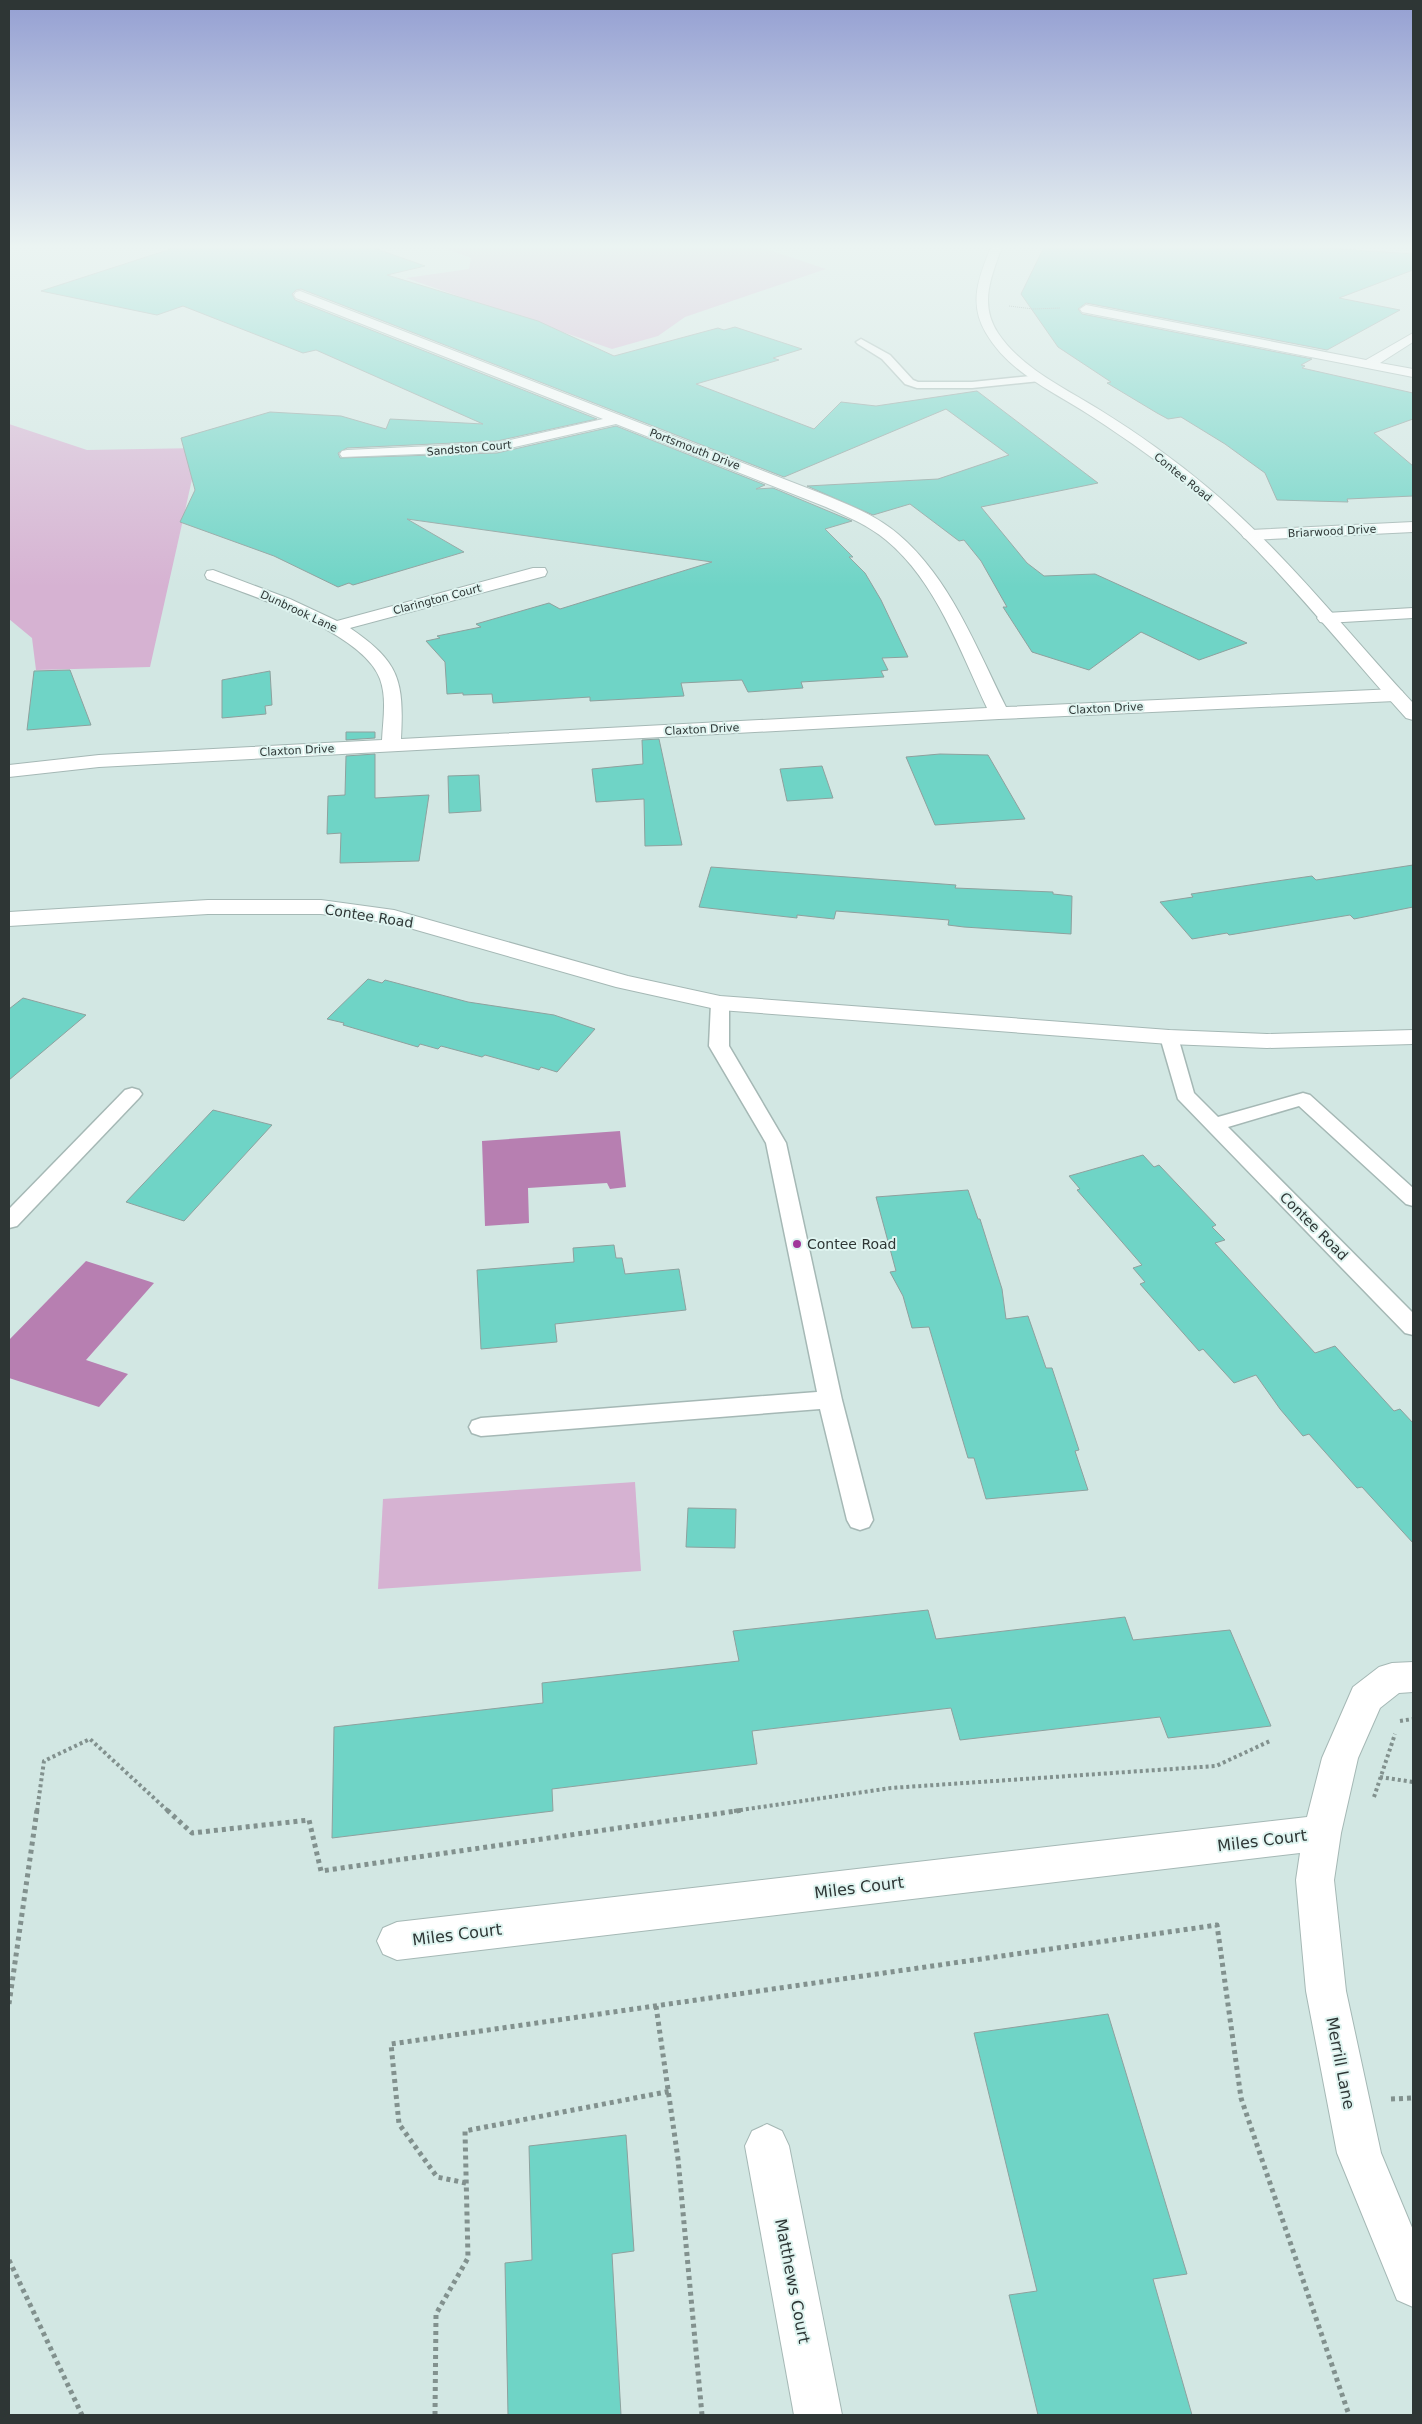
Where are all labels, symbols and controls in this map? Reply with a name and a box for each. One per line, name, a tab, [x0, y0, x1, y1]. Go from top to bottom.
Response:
street label: Portsmouth Drive	[648, 426, 742, 473]
street label: Sandston Court	[426, 438, 513, 459]
street label: Contee Road	[1151, 450, 1214, 505]
street label: Briarwood Drive	[1287, 523, 1377, 540]
street label: Clarington Court	[392, 581, 483, 618]
street label: Dunbrook Lane	[258, 588, 340, 635]
street label: Claxton Drive	[1068, 700, 1144, 717]
street label: Claxton Drive	[664, 721, 740, 738]
street label: Claxton Drive	[259, 742, 335, 759]
street label: Contee Road	[324, 901, 414, 931]
street label: Contee Road	[1277, 1189, 1351, 1263]
place label: Contee Road	[807, 1236, 897, 1252]
marker: Contee Road	[791, 1238, 803, 1250]
street label: Miles Court	[1216, 1826, 1308, 1855]
street label: Miles Court	[813, 1873, 905, 1902]
street label: Miles Court	[411, 1920, 503, 1949]
street label: Merrill Lane	[1322, 2015, 1359, 2111]
street label: Matthews Court	[771, 2217, 814, 2345]

